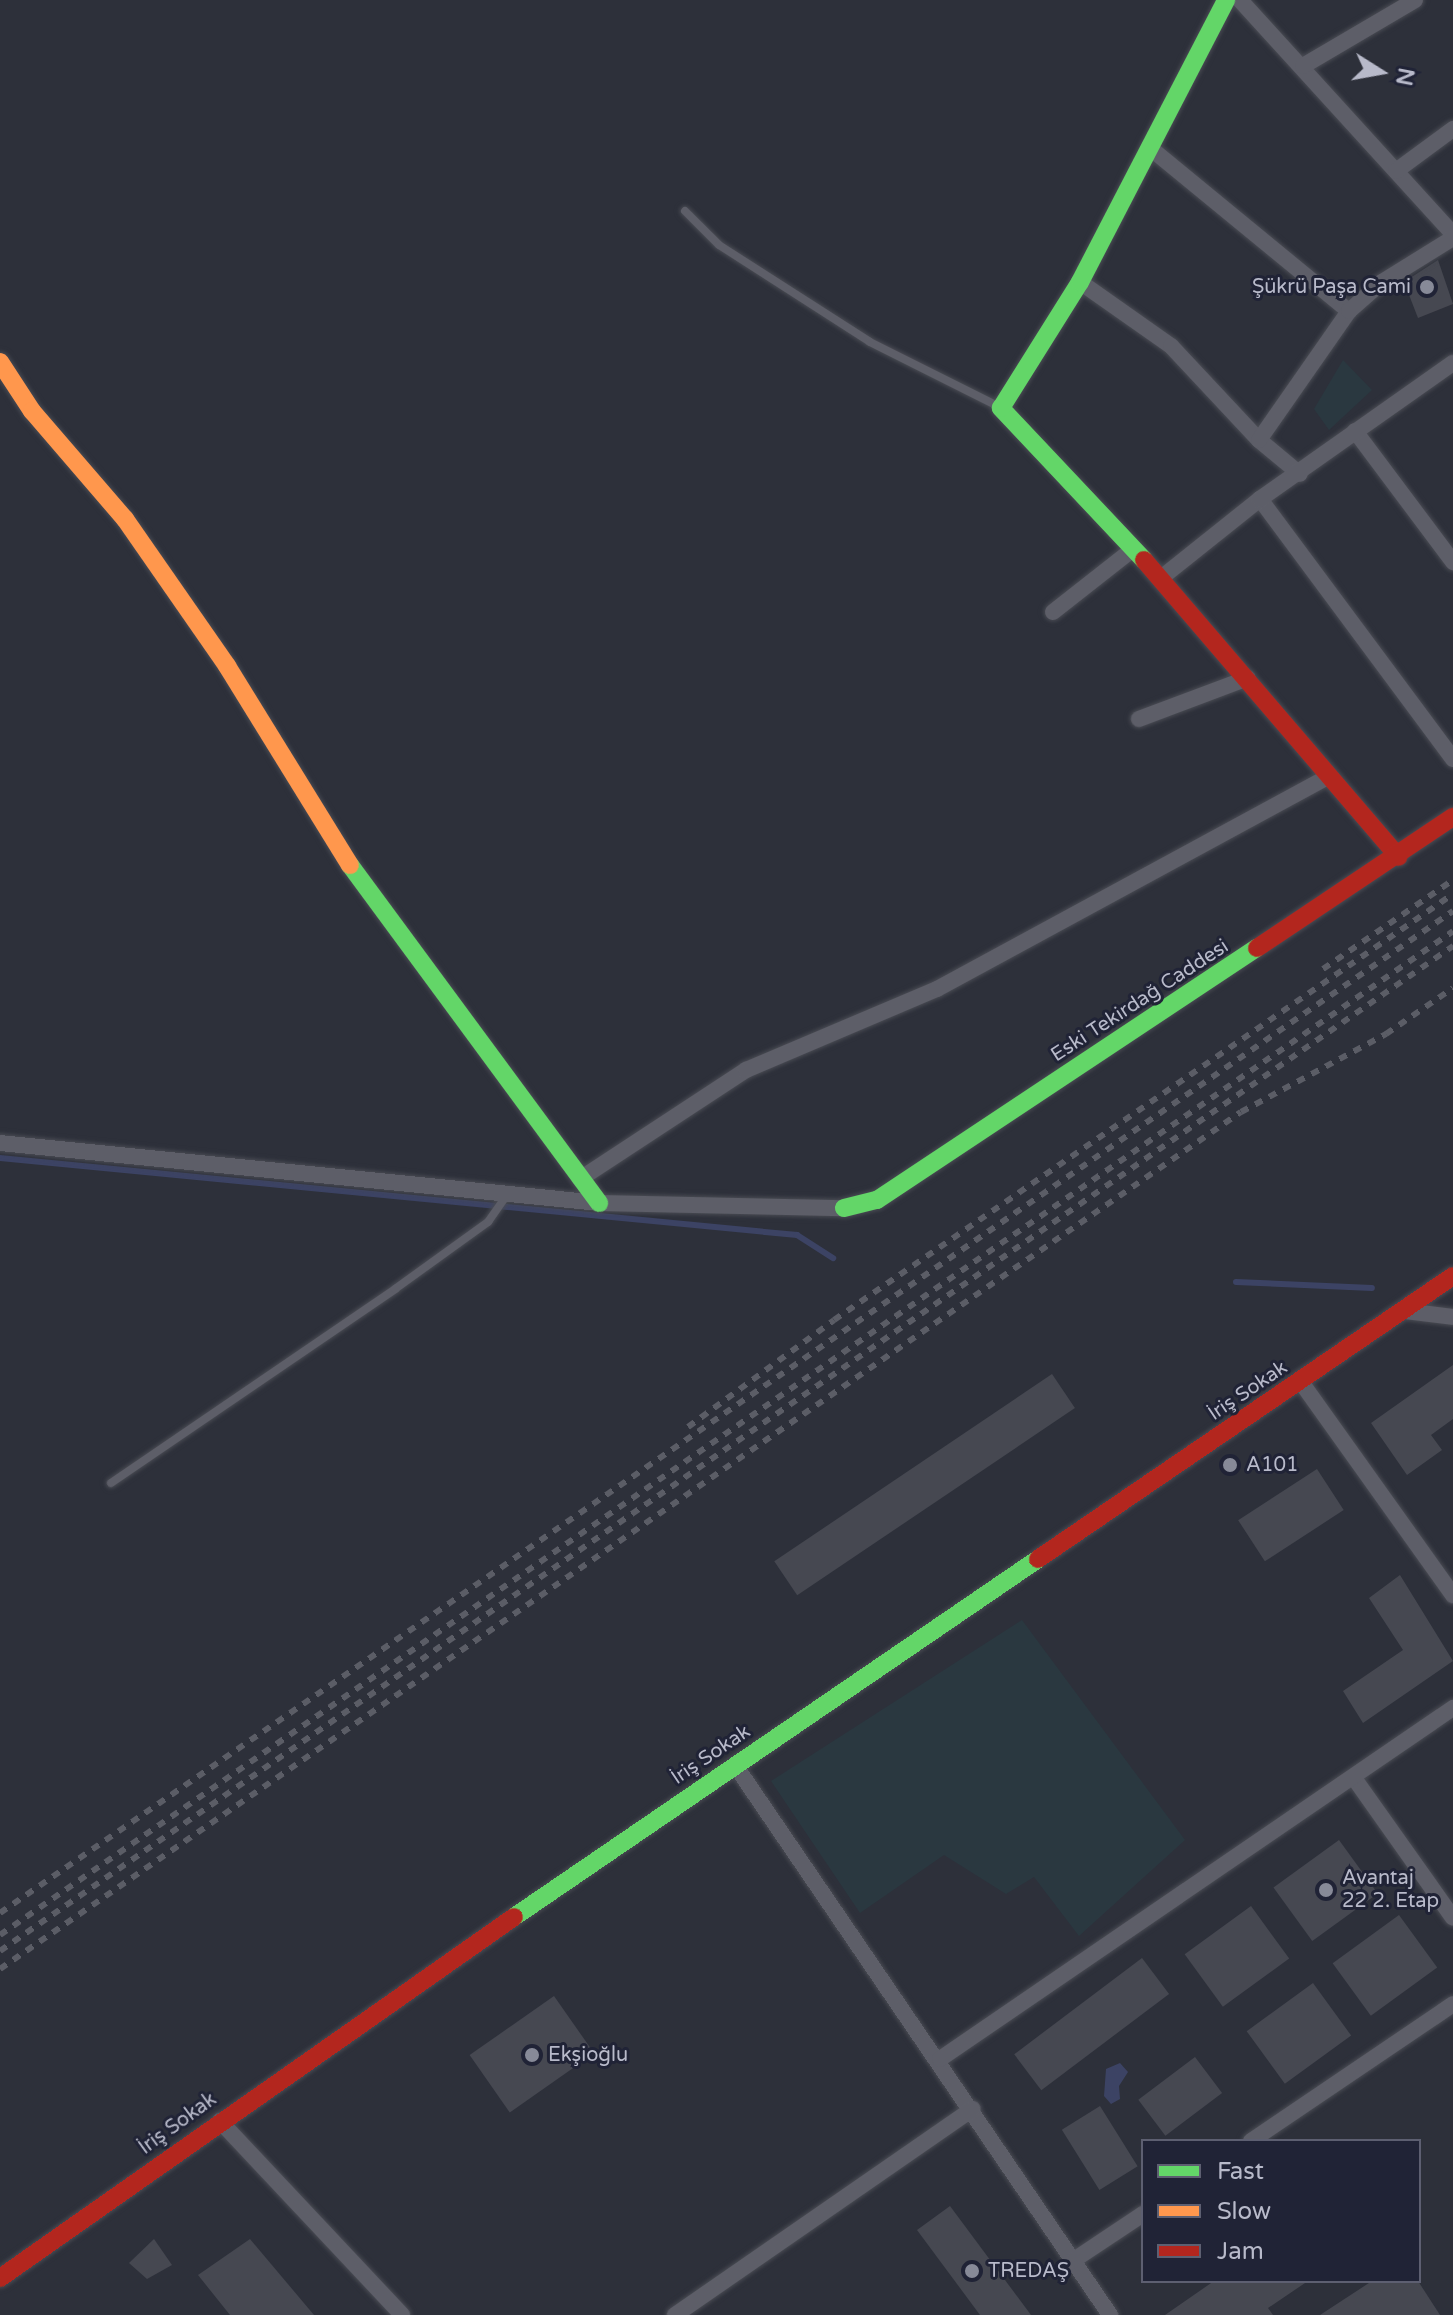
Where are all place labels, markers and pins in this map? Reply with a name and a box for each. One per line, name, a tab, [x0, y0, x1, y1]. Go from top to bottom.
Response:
place label: Şükrü Paşa Cami	[1252, 275, 1411, 299]
marker: Şükrü Paşa Cami	[1418, 278, 1436, 296]
place label: A101	[1246, 1453, 1299, 1477]
marker: A101	[1221, 1456, 1239, 1474]
place label: Avantaj 22 2. Etap	[1342, 1866, 1439, 1913]
marker: Avantaj 22 2. Etap	[1317, 1881, 1335, 1899]
place label: Ekşioğlu	[548, 2043, 628, 2067]
marker: Ekşioğlu	[523, 2046, 541, 2064]
place label: TREDAŞ	[988, 2259, 1069, 2283]
marker: TREDAŞ	[963, 2262, 981, 2280]

